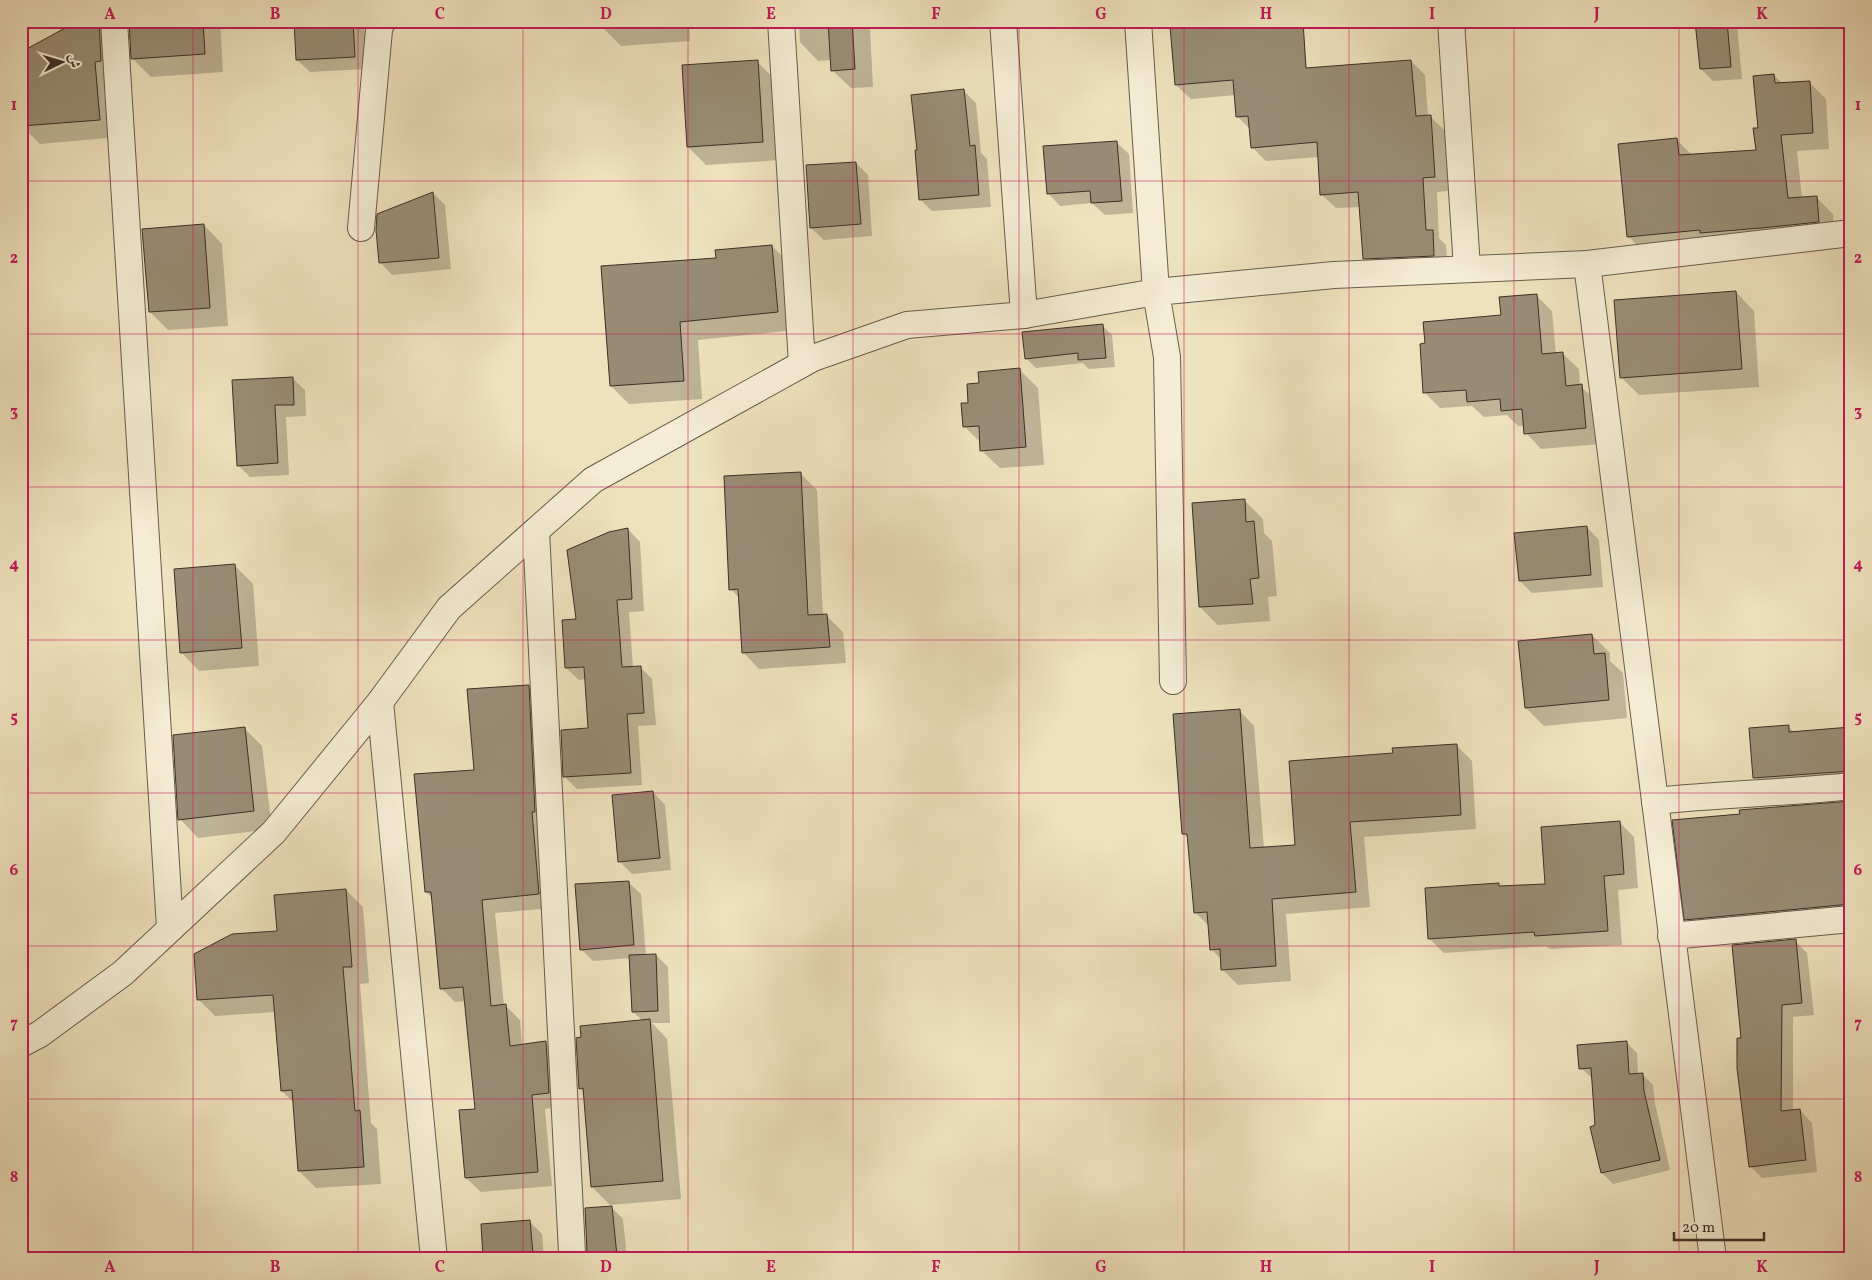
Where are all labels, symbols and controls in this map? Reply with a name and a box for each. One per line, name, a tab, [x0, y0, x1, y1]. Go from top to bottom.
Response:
text: A	[104, 4, 116, 26]
text: B	[270, 4, 281, 26]
text: C	[435, 4, 445, 26]
text: D	[600, 4, 612, 26]
text: E	[766, 4, 776, 26]
text: F	[931, 4, 941, 26]
text: G	[1095, 4, 1107, 26]
text: H	[1260, 4, 1272, 26]
text: I	[1429, 4, 1435, 26]
text: J	[1593, 4, 1600, 26]
text: K	[1756, 4, 1768, 26]
north arrow	[38, 38, 88, 88]
text: ش	[63, 53, 84, 69]
text: 1	[11, 95, 17, 117]
text: 1	[1855, 95, 1861, 117]
text: 2	[10, 248, 18, 270]
text: 2	[1854, 248, 1862, 270]
text: 3	[10, 401, 18, 423]
text: 3	[1854, 401, 1862, 423]
text: 4	[9, 554, 19, 576]
text: 4	[1853, 554, 1863, 576]
text: 5	[10, 707, 18, 729]
text: 5	[1854, 707, 1862, 729]
text: 6	[10, 860, 19, 882]
text: 6	[1854, 860, 1863, 882]
text: 7	[10, 1013, 18, 1035]
text: 7	[1854, 1013, 1862, 1035]
text: 8	[10, 1167, 18, 1189]
text: 8	[1854, 1167, 1862, 1189]
scale bar	[1674, 1210, 1764, 1242]
text: 20 m	[1682, 1218, 1715, 1239]
text: A	[104, 1257, 116, 1279]
text: B	[270, 1257, 281, 1279]
text: C	[435, 1257, 445, 1279]
text: D	[600, 1257, 612, 1279]
text: E	[766, 1257, 776, 1279]
text: F	[931, 1257, 941, 1279]
text: G	[1095, 1257, 1107, 1279]
text: H	[1260, 1257, 1272, 1279]
text: I	[1429, 1257, 1435, 1279]
text: J	[1593, 1257, 1600, 1279]
text: K	[1756, 1257, 1768, 1279]

